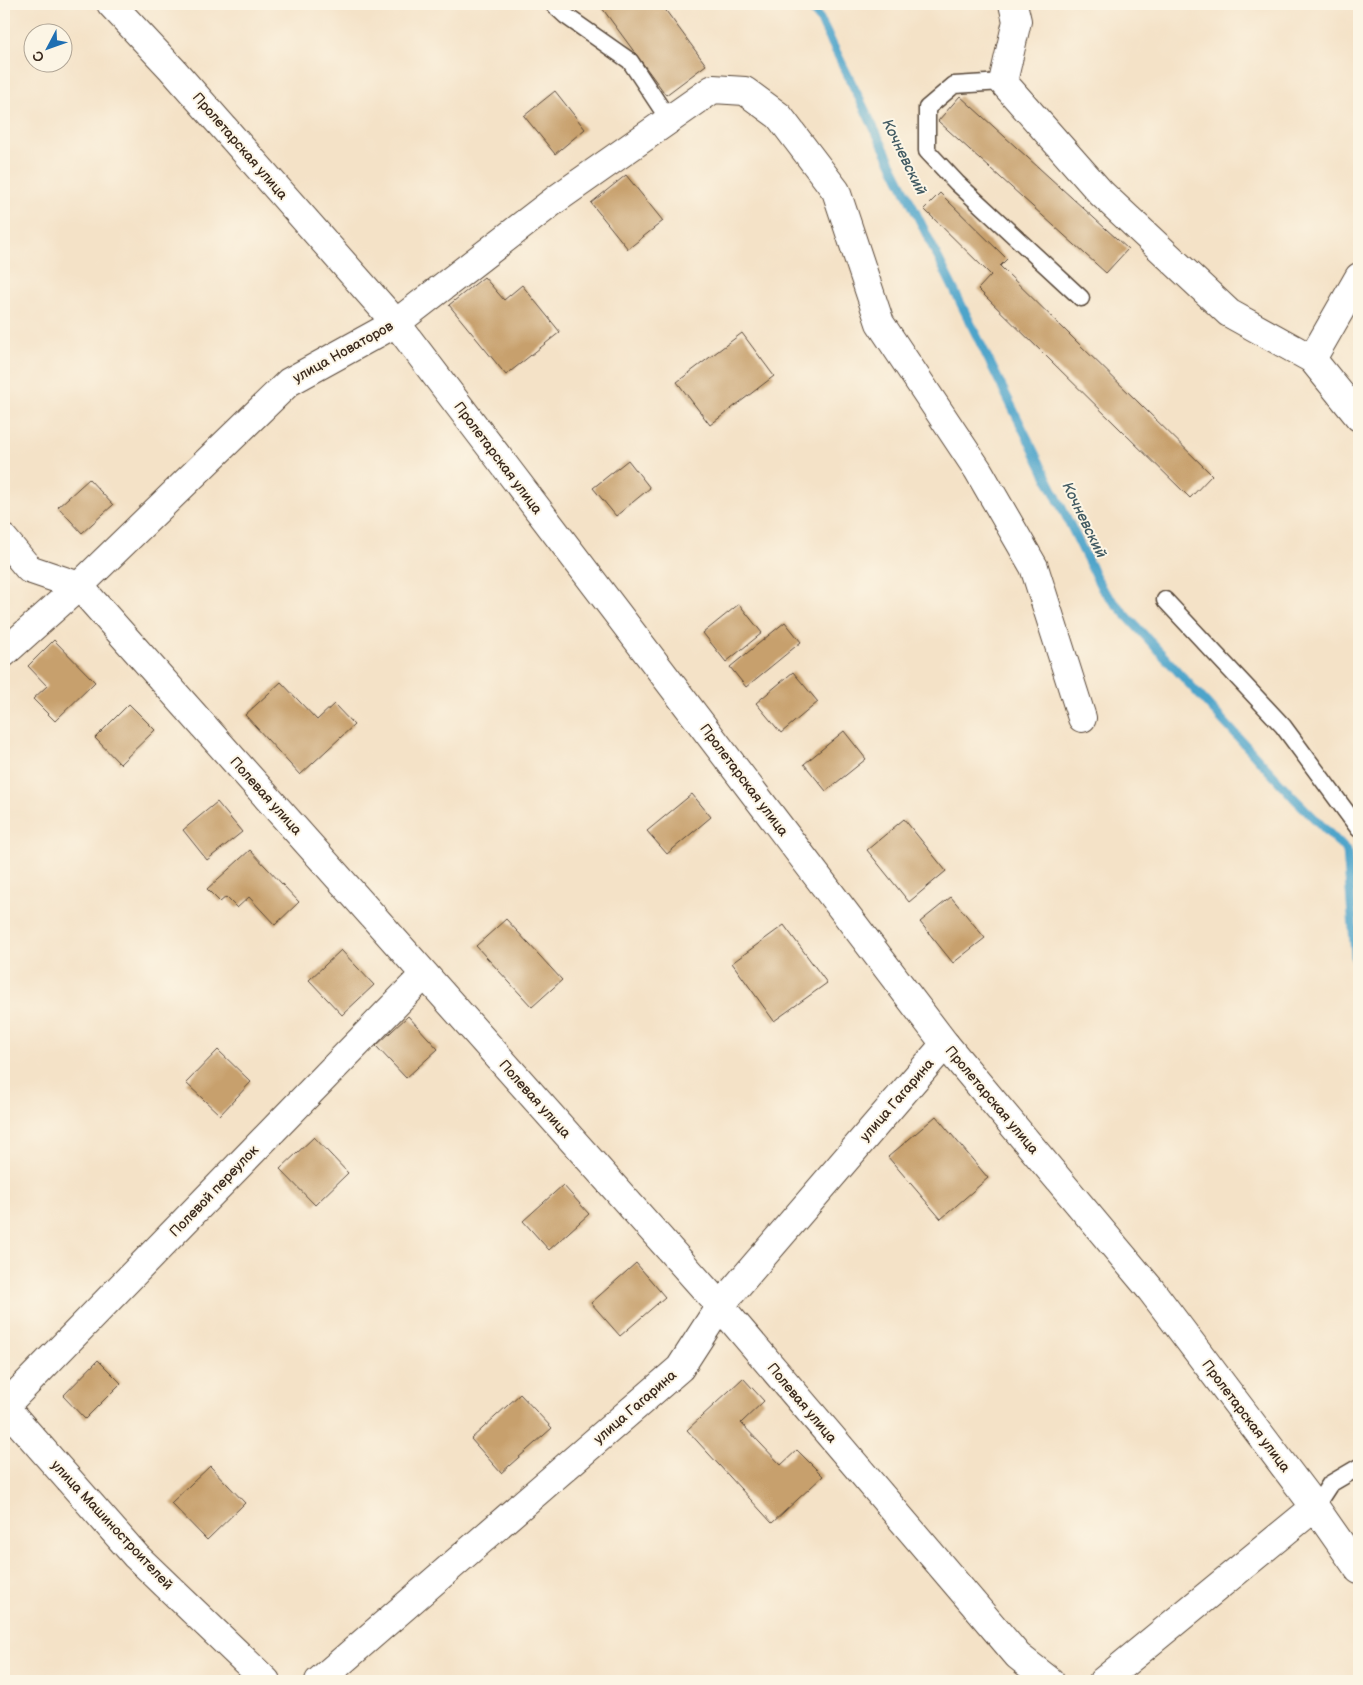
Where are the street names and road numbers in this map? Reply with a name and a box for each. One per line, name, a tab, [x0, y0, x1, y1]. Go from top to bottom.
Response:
street label: Пролетарская улица	[189, 89, 292, 204]
street label: улица Новаторов	[290, 317, 397, 387]
street label: Пролетарская улица	[450, 398, 546, 518]
street label: Пролетарская улица	[696, 720, 792, 840]
street label: Полевая улица	[226, 753, 306, 839]
street label: Пролетарская улица	[942, 1042, 1043, 1158]
street label: улица Гагарина	[857, 1055, 938, 1145]
street label: Полевая улица	[495, 1056, 575, 1142]
street label: Полевой переулок	[166, 1141, 262, 1240]
street label: Пролетарская улица	[1198, 1356, 1294, 1476]
street label: Полевая улица	[764, 1360, 841, 1447]
street label: улица Гагарина	[590, 1366, 680, 1447]
street label: улица Машиностроителей	[48, 1457, 176, 1593]

